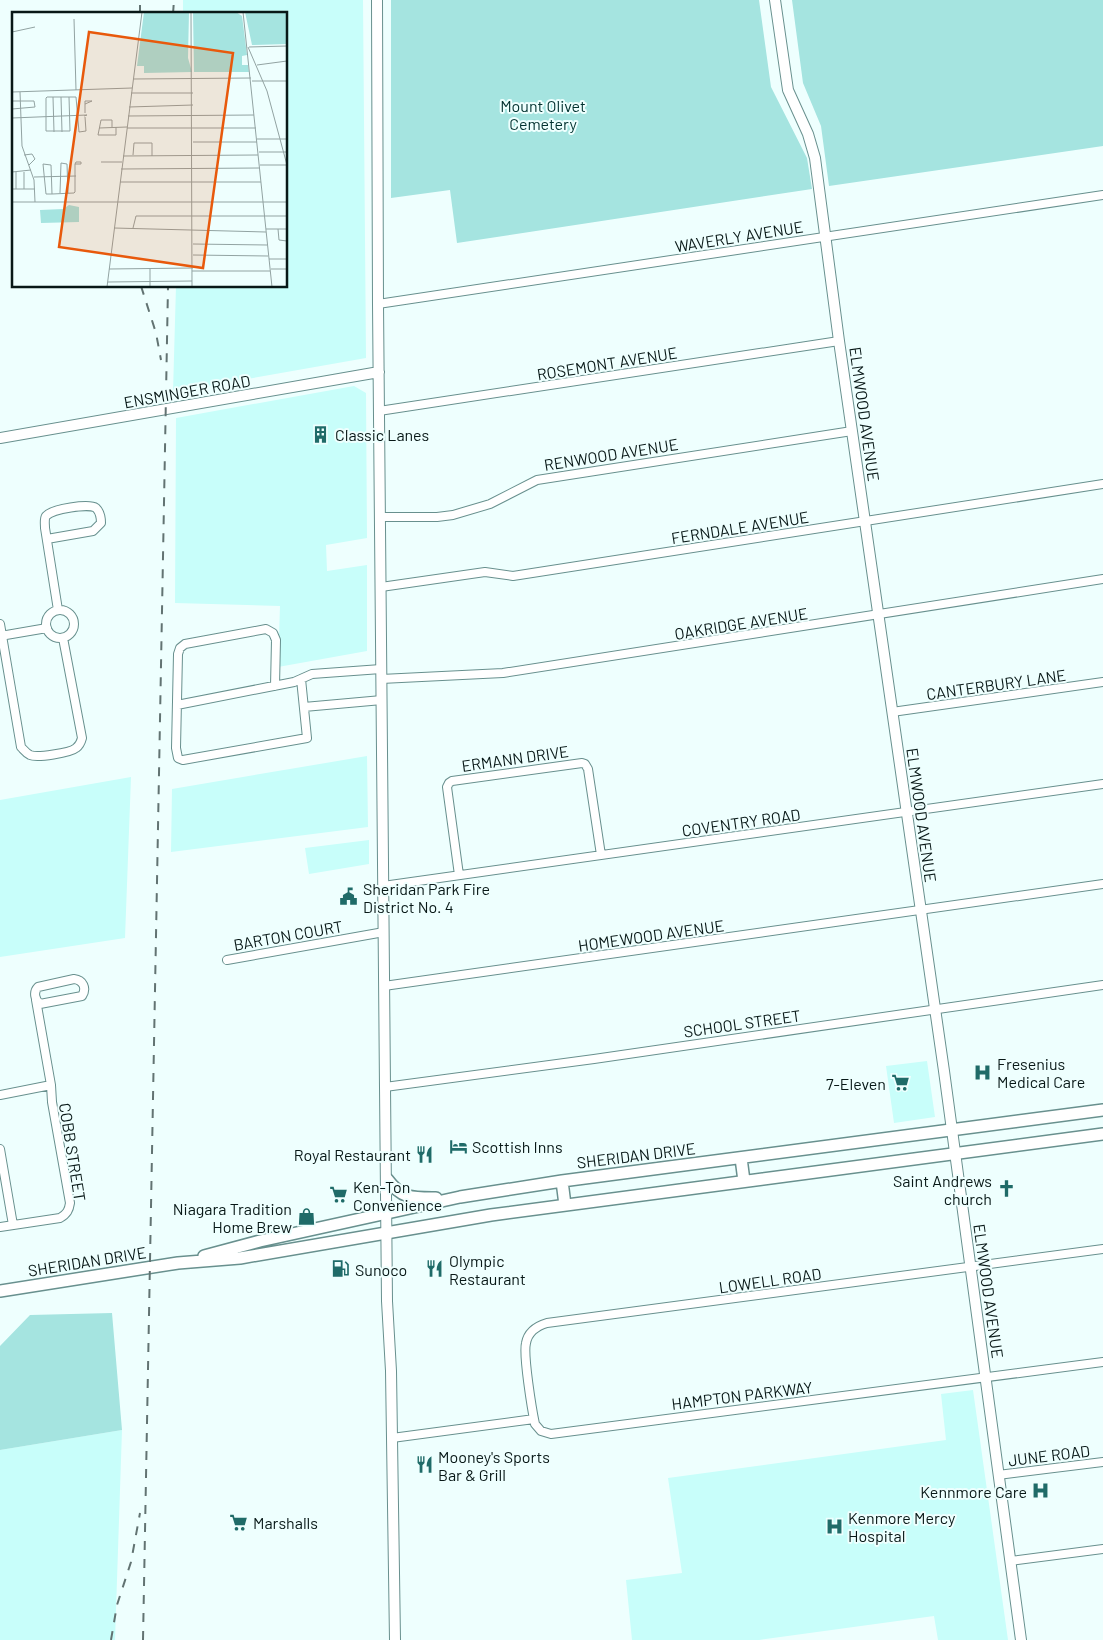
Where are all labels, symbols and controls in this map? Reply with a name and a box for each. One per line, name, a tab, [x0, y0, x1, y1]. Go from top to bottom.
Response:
inset map	[12, 12, 288, 288]
park label: Mount Olivet Cemetery	[500, 96, 586, 133]
street label: WAVERLY AVENUE	[673, 216, 805, 256]
street label: ROSEMONT AVENUE	[535, 343, 679, 383]
street label: ELMWOOD AVENUE	[846, 346, 884, 482]
street label: ENSMINGER ROAD	[122, 371, 252, 411]
building icon: Classic Lanes	[311, 424, 331, 444]
place label: Classic Lanes	[335, 425, 429, 444]
street label: RENWOOD AVENUE	[543, 434, 679, 474]
street label: FERNDALE AVENUE	[670, 507, 810, 547]
street label: OAKRIDGE AVENUE	[673, 603, 809, 643]
street label: CANTERBURY LANE	[925, 665, 1067, 703]
street label: ERMANN DRIVE	[460, 741, 570, 775]
street label: ELMWOOD AVENUE	[903, 747, 941, 883]
street label: COVENTRY ROAD	[680, 804, 802, 840]
place label: Sheridan Park Fire District No. 4	[363, 879, 490, 916]
public building icon: Sheridan Park Fire District No. 4	[339, 887, 359, 907]
street label: HOMEWOOD AVENUE	[577, 915, 725, 955]
street label: BARTON COURT	[232, 916, 344, 954]
street label: SCHOOL STREET	[682, 1005, 802, 1041]
place label: Fresenius Medical Care	[997, 1054, 1085, 1091]
hospital icon: Fresenius Medical Care	[973, 1062, 993, 1082]
supermarket icon: 7-Eleven	[890, 1073, 910, 1093]
place label: 7-Eleven	[826, 1074, 886, 1093]
street label: COBB STREET	[56, 1101, 90, 1203]
hotel icon: Scottish Inns	[448, 1136, 468, 1156]
place label: Scottish Inns	[472, 1137, 563, 1156]
street label: SHERIDAN DRIVE	[576, 1138, 696, 1172]
restaurant icon: Royal Restaurant	[415, 1144, 435, 1164]
place label: Royal Restaurant	[294, 1145, 411, 1164]
place label: Saint Andrews church	[893, 1171, 992, 1208]
place label: Ken-Ton Convenience	[353, 1177, 442, 1214]
church icon: Saint Andrews church	[996, 1179, 1016, 1199]
supermarket icon: Ken-Ton Convenience	[329, 1185, 349, 1205]
place label: Niagara Tradition Home Brew	[173, 1199, 292, 1236]
shop icon: Niagara Tradition Home Brew	[296, 1207, 316, 1227]
street label: ELMWOOD AVENUE	[970, 1223, 1008, 1359]
street label: SHERIDAN DRIVE	[27, 1242, 147, 1280]
place label: Olympic Restaurant	[449, 1251, 526, 1288]
fuel station icon: Sunoco	[331, 1259, 351, 1279]
restaurant icon: Olympic Restaurant	[425, 1259, 445, 1279]
place label: Sunoco	[355, 1260, 407, 1279]
street label: LOWELL ROAD	[718, 1263, 822, 1297]
street label: HAMPTON PARKWAY	[670, 1377, 814, 1413]
street label: JUNE ROAD	[1007, 1441, 1091, 1469]
place label: Mooney's Sports Bar & Grill	[438, 1447, 550, 1484]
restaurant icon: Mooney's Sports Bar & Grill	[414, 1455, 434, 1475]
hospital icon: Kennmore Care	[1031, 1481, 1051, 1501]
place label: Kennmore Care	[920, 1482, 1027, 1501]
place label: Kenmore Mercy Hospital	[848, 1508, 956, 1545]
supermarket icon: Marshalls	[229, 1512, 249, 1532]
place label: Marshalls	[253, 1513, 318, 1532]
hospital icon: Kenmore Mercy Hospital	[824, 1516, 844, 1536]

